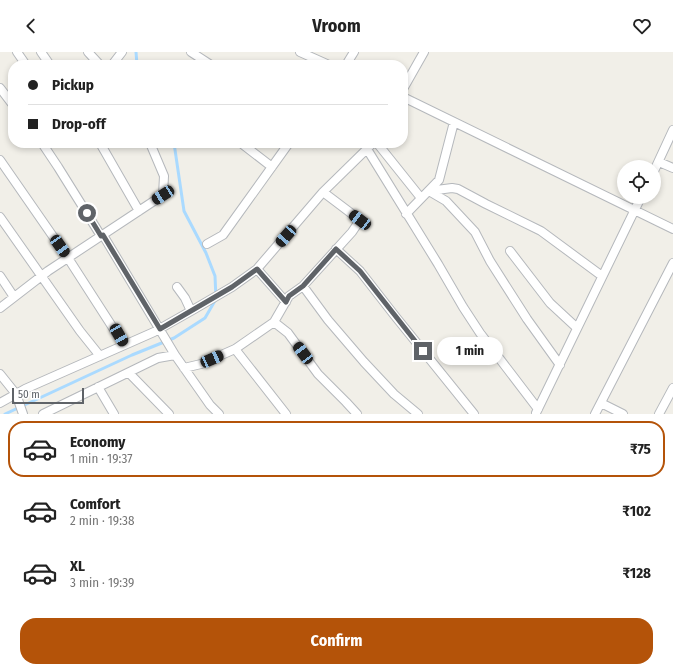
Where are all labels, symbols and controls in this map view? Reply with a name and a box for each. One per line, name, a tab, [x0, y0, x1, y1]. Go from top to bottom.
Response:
icon: back	[20, 15, 42, 37]
text: Vroom	[312, 15, 361, 37]
icon: heart	[631, 15, 653, 37]
text: Pickup	[52, 76, 94, 94]
text: Drop-off	[52, 115, 106, 133]
map controls	[617, 160, 661, 204]
button: locate	[617, 160, 661, 204]
car	[150, 183, 176, 207]
route start	[78, 204, 96, 222]
car	[347, 208, 373, 232]
car	[274, 223, 298, 249]
car	[48, 233, 72, 259]
car	[108, 322, 130, 348]
callout: 1 min	[437, 337, 503, 365]
car	[291, 340, 315, 366]
route end	[414, 342, 432, 360]
text: 1 min	[456, 343, 484, 358]
car	[199, 349, 225, 369]
scale bar	[12, 386, 84, 405]
text: 50 m	[18, 388, 40, 401]
icon: car	[22, 431, 58, 467]
text: Economy	[70, 433, 125, 451]
text: ₹75	[630, 440, 651, 458]
text: 1 min · 19:37	[70, 451, 132, 466]
icon: car	[22, 493, 58, 529]
text: Comfort	[70, 495, 121, 513]
text: ₹102	[622, 502, 651, 520]
text: 2 min · 19:38	[70, 513, 134, 528]
icon: car	[22, 555, 58, 591]
text: XL	[70, 557, 85, 575]
text: ₹128	[622, 564, 651, 582]
text: 3 min · 19:39	[70, 575, 134, 590]
button: Confirm	[20, 618, 653, 664]

